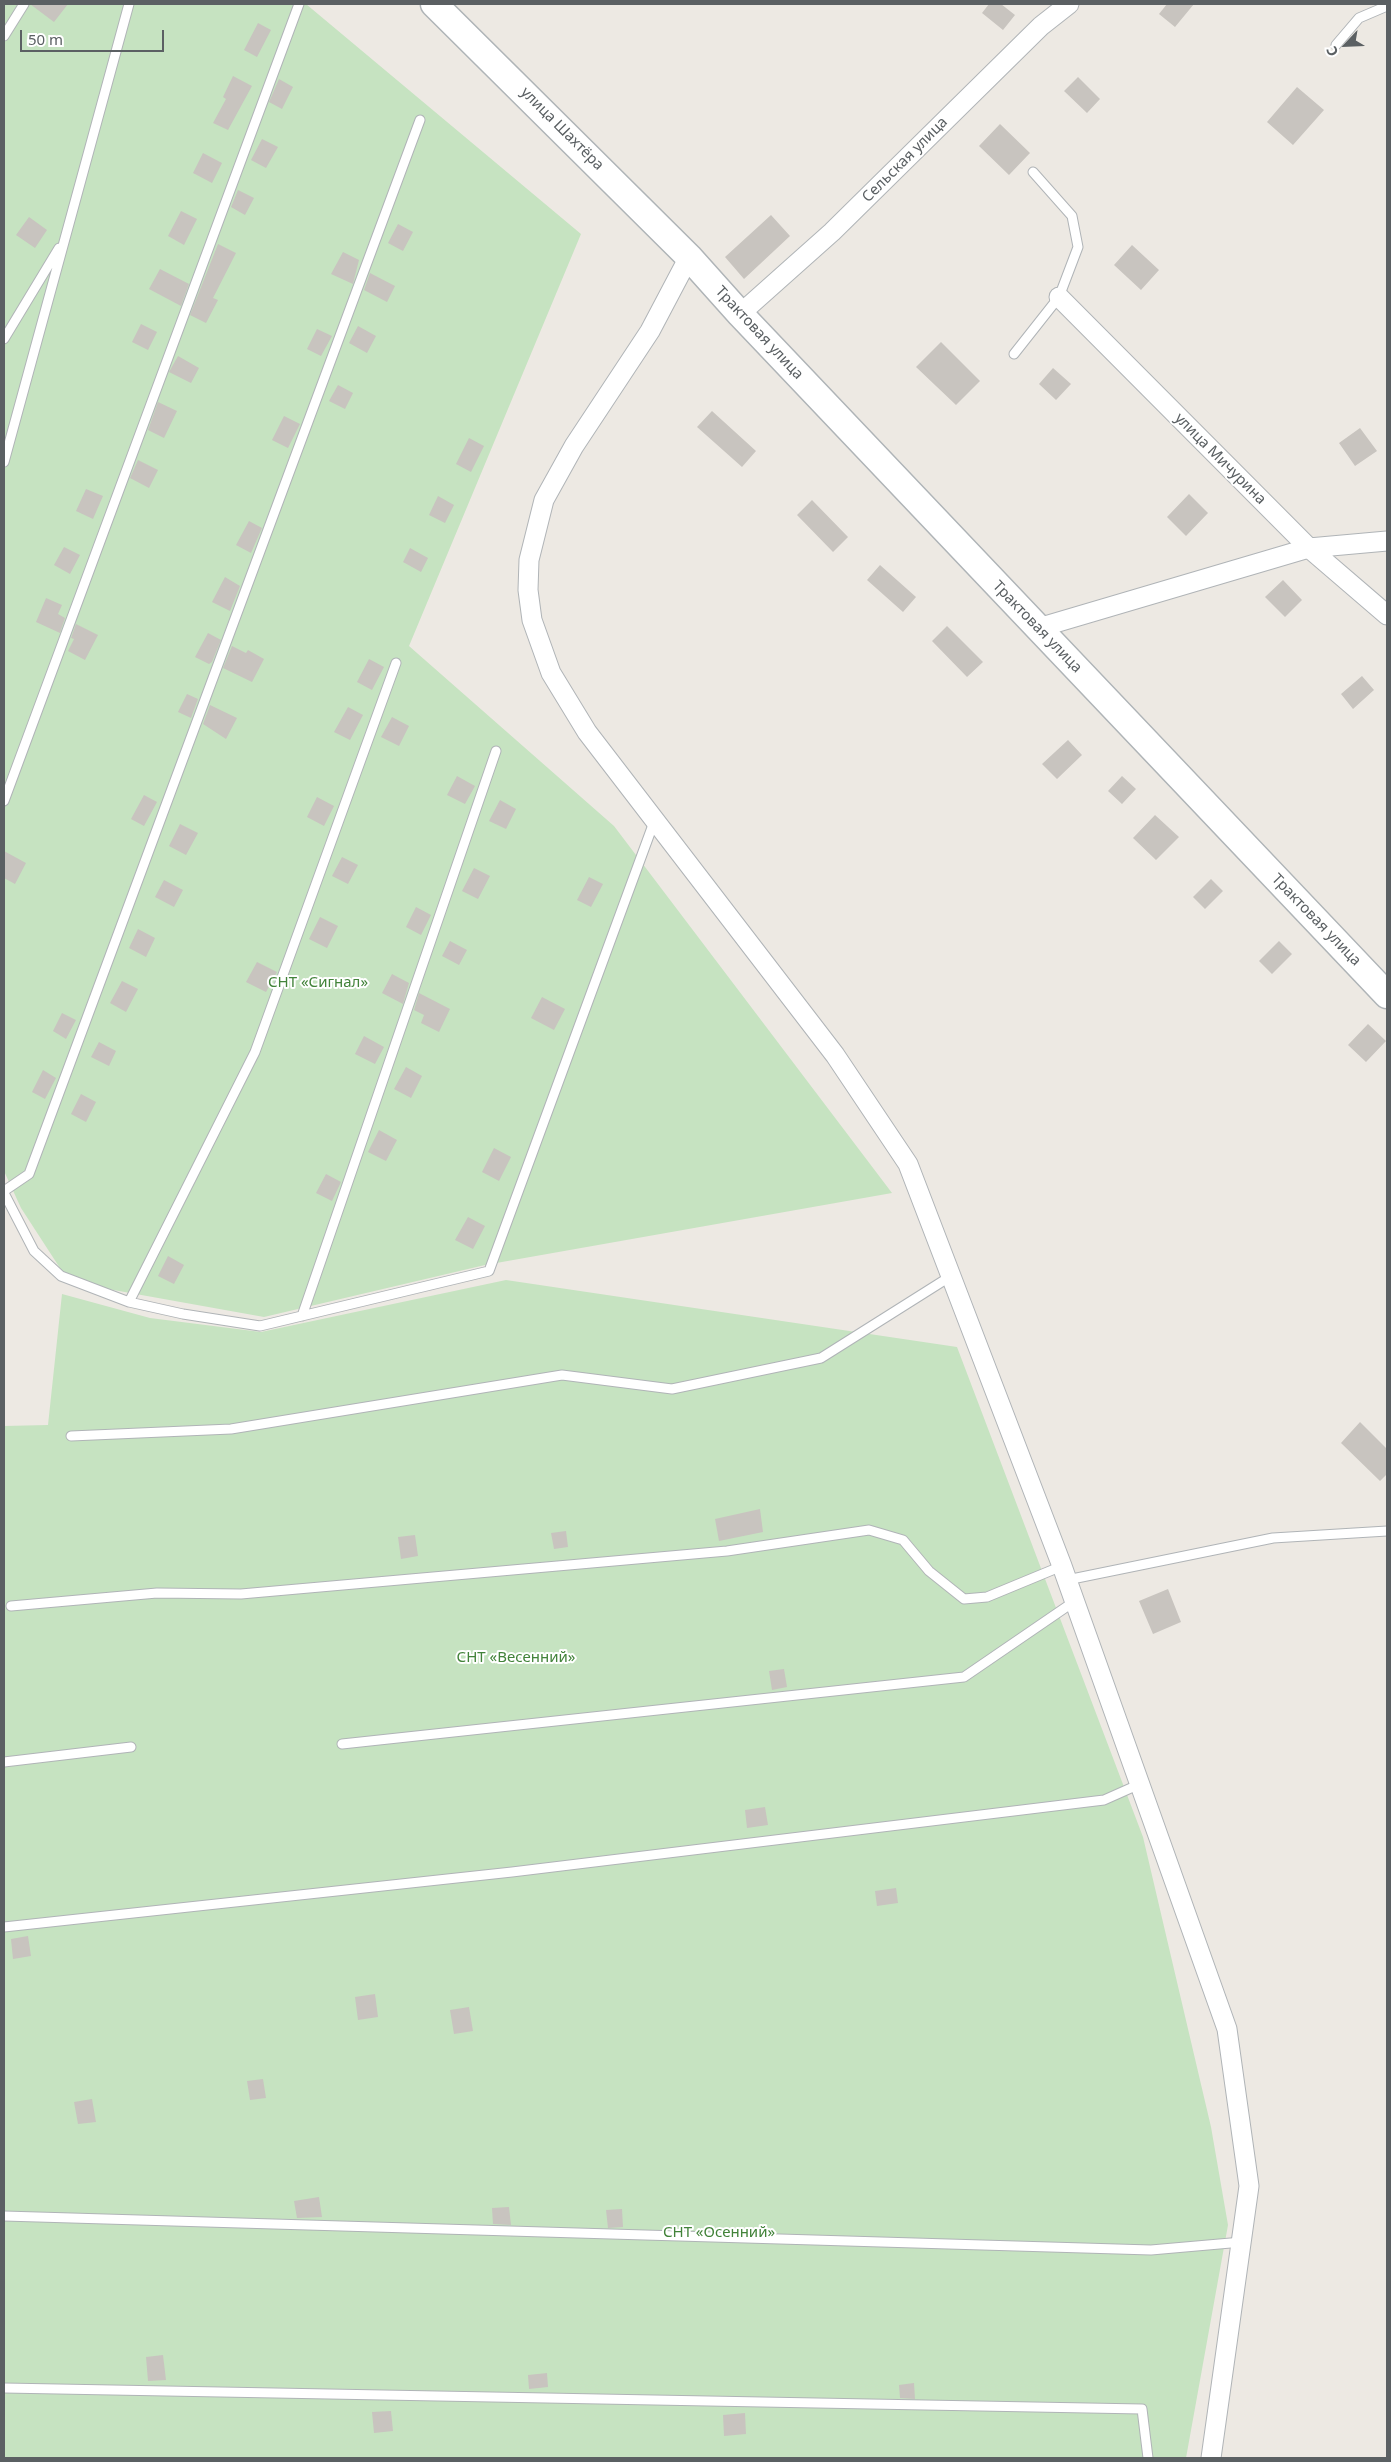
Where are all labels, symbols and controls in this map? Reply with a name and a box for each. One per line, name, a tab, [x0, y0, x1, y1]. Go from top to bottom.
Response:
scale bar	[22, 20, 166, 52]
north arrow	[1321, 20, 1371, 70]
text: 50 m	[28, 29, 63, 49]
text: С	[1321, 43, 1342, 60]
street label: улица Шахтёра	[517, 84, 607, 174]
street label: Сельская улица	[859, 114, 951, 206]
street label: Трактовая улица	[711, 283, 807, 383]
street label: улица Мичурина	[1171, 410, 1269, 508]
street label: Трактовая улица	[989, 577, 1085, 677]
street label: Трактовая улица	[1268, 870, 1364, 970]
park label: СНТ «Сигнал»	[268, 974, 368, 992]
park label: СНТ «Весенний»	[457, 1649, 575, 1667]
park label: СНТ «Осенний»	[663, 2224, 775, 2242]

